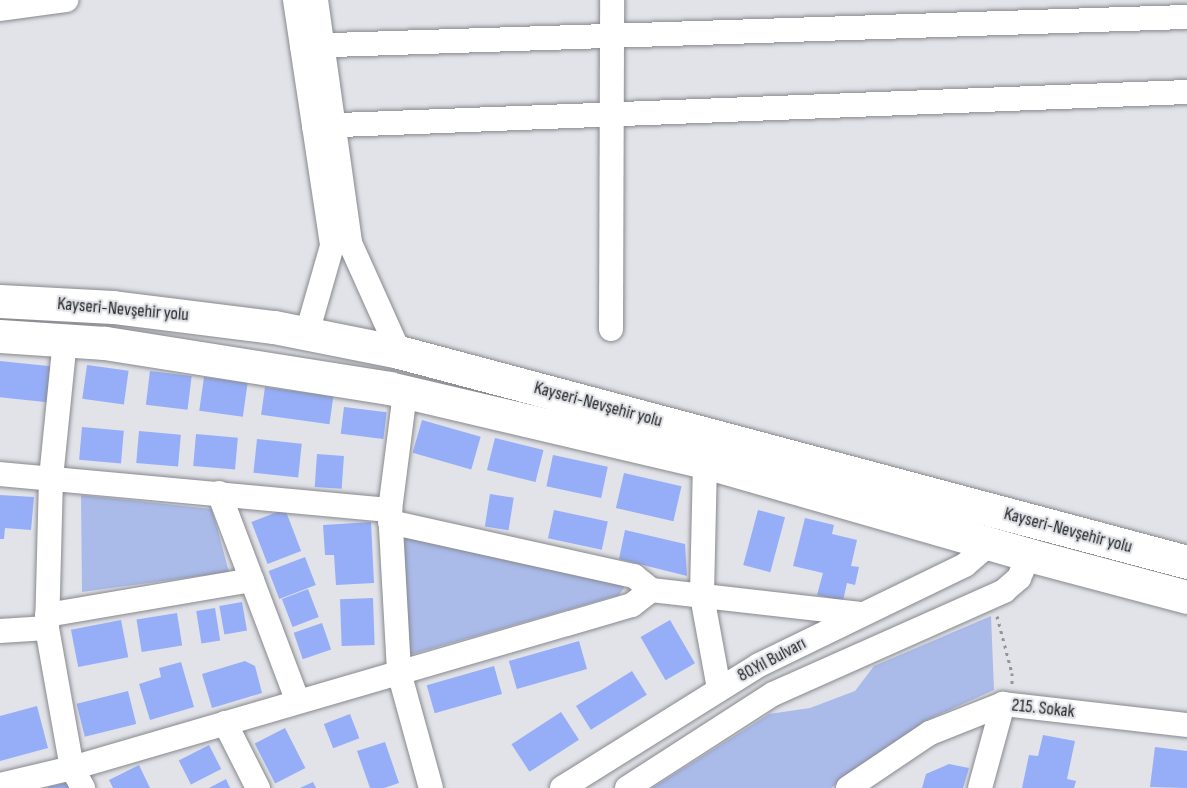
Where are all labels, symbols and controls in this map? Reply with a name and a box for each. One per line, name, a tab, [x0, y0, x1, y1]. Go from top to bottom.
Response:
street label: Kayseri-Nevşehir yolu	[56, 293, 190, 327]
street label: Kayseri-Nevşehir yolu	[532, 378, 664, 432]
street label: Kayseri-Nevşehir yolu	[1002, 504, 1134, 558]
street label: 80.Yıl Bulvarı	[734, 633, 810, 687]
street label: 215. Sokak	[1011, 695, 1075, 723]

